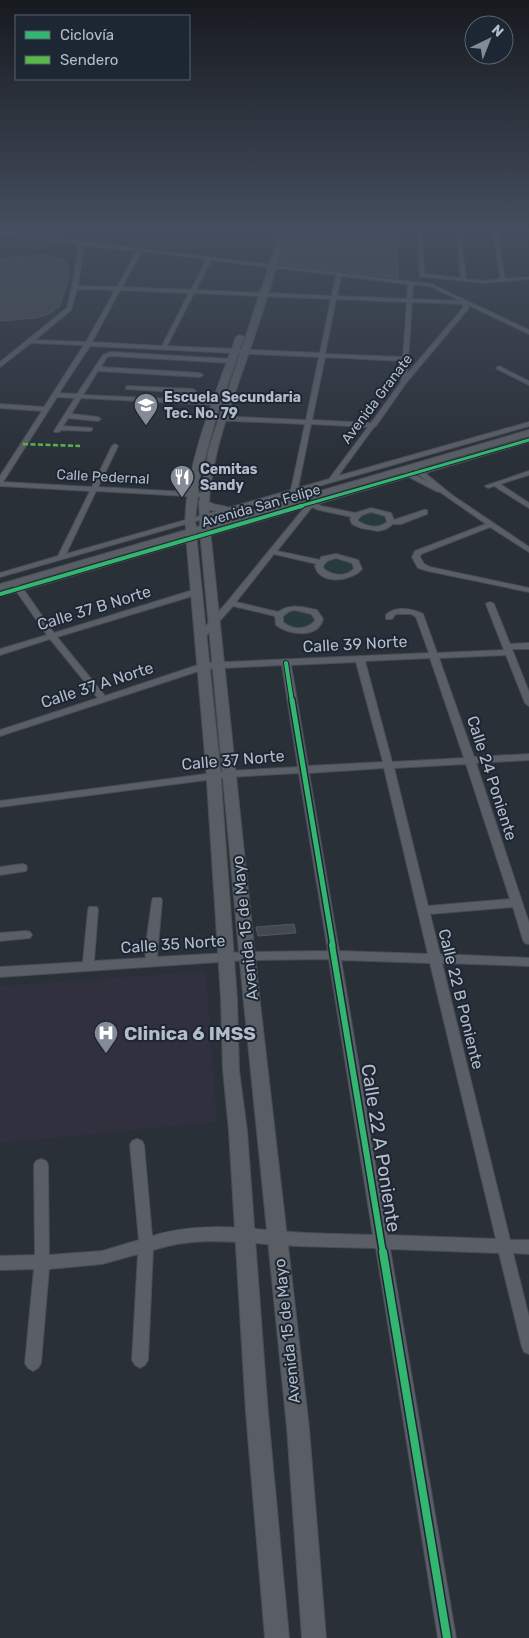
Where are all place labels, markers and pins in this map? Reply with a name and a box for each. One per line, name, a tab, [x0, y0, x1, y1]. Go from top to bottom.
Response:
place label: Escuela Secundaria Tec. No. 79	[164, 389, 301, 422]
school or university icon: Escuela Secundaria Tec. No. 79	[133, 392, 159, 426]
place label: Cemitas Sandy	[200, 461, 258, 494]
restaurant icon: Cemitas Sandy	[169, 464, 195, 498]
hospital icon: Clinica 6 IMSS	[93, 1020, 119, 1054]
place label: Clinica 6 IMSS	[124, 1022, 256, 1045]

